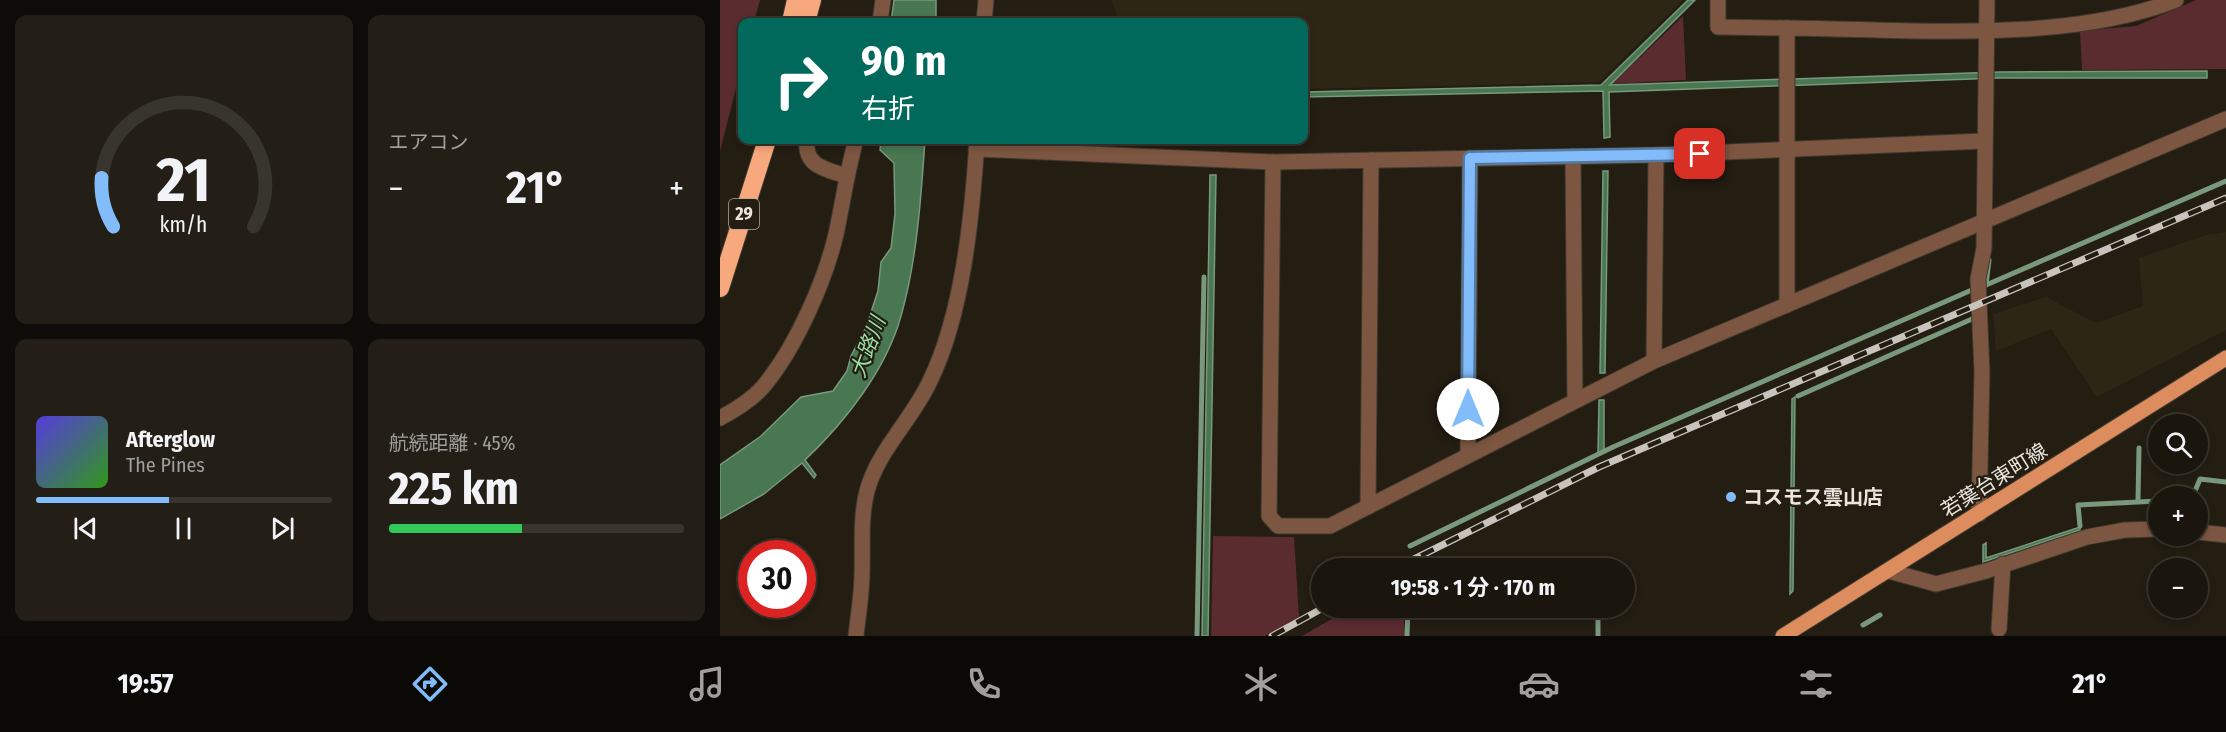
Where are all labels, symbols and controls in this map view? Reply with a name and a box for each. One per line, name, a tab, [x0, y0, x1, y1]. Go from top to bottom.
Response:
text: 90 m	[861, 36, 946, 86]
icon: right	[762, 42, 840, 120]
text: 右折	[861, 93, 915, 125]
pin	[1674, 128, 1725, 179]
text: エアコン	[389, 130, 469, 154]
icon: arrive	[1683, 137, 1716, 170]
text: 21	[156, 143, 211, 218]
text: 21°	[506, 161, 566, 215]
text: −	[389, 169, 403, 209]
text: +	[669, 169, 684, 209]
road number: 29	[729, 199, 759, 229]
text: km/h	[160, 212, 208, 238]
water label: 大路川	[845, 311, 892, 381]
position arrow	[1436, 377, 1500, 441]
map controls	[2148, 414, 2208, 618]
button: search	[2148, 414, 2208, 474]
text: Afterglow	[126, 426, 215, 453]
text: 航続距離 · 45%	[389, 431, 515, 455]
street label: 若葉台東町線	[1937, 438, 2051, 522]
text: The Pines	[126, 453, 205, 477]
text: 225 km	[389, 462, 519, 516]
place label: コスモス雲山店	[1743, 485, 1883, 509]
button: +	[2148, 486, 2208, 546]
marker: コスモス雲山店	[1724, 490, 1738, 504]
icon: previous	[69, 512, 102, 545]
icon: pause	[167, 512, 200, 545]
icon: next	[266, 512, 299, 545]
speed limit sign: 30	[738, 540, 816, 618]
button: −	[2148, 558, 2208, 618]
text: 19:58 · 1 分 · 170 m	[1391, 574, 1555, 601]
icon: directions	[409, 663, 451, 705]
icon: music	[686, 663, 728, 705]
icon: phone	[963, 663, 1005, 705]
icon: climate	[1240, 663, 1282, 705]
icon: car	[1518, 663, 1560, 705]
icon: filters	[1795, 663, 1837, 705]
text: 19:57	[118, 668, 174, 700]
text: 21°	[2072, 668, 2108, 700]

